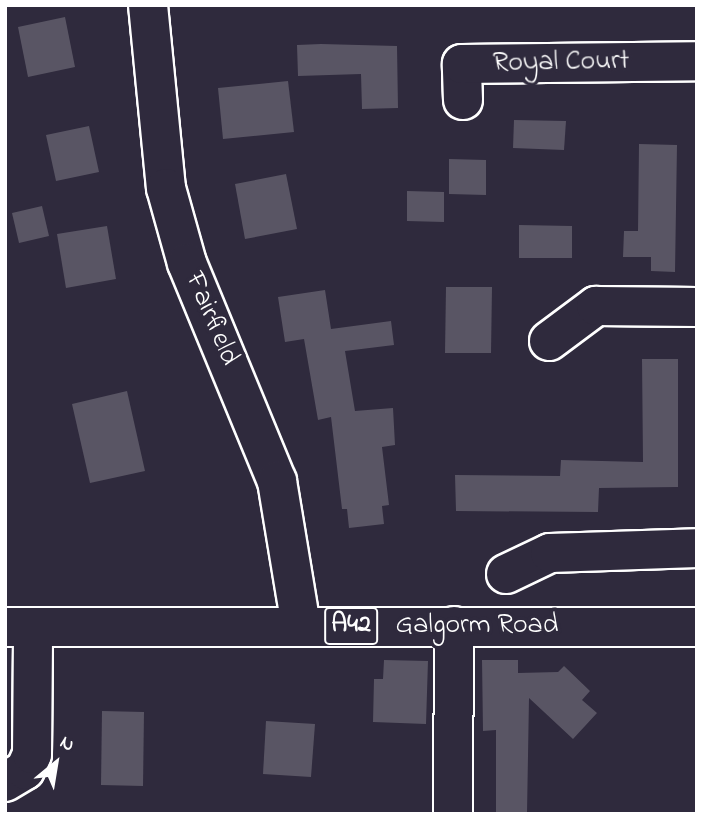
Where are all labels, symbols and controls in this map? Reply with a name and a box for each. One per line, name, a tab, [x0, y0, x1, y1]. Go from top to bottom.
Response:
street label: Royal Court	[493, 45, 629, 81]
street label: Fairfield	[176, 267, 246, 371]
road number: A42	[323, 604, 379, 648]
street label: Galgorm Road	[396, 609, 558, 643]
north arrow	[21, 728, 91, 798]
text: N	[54, 729, 79, 759]

